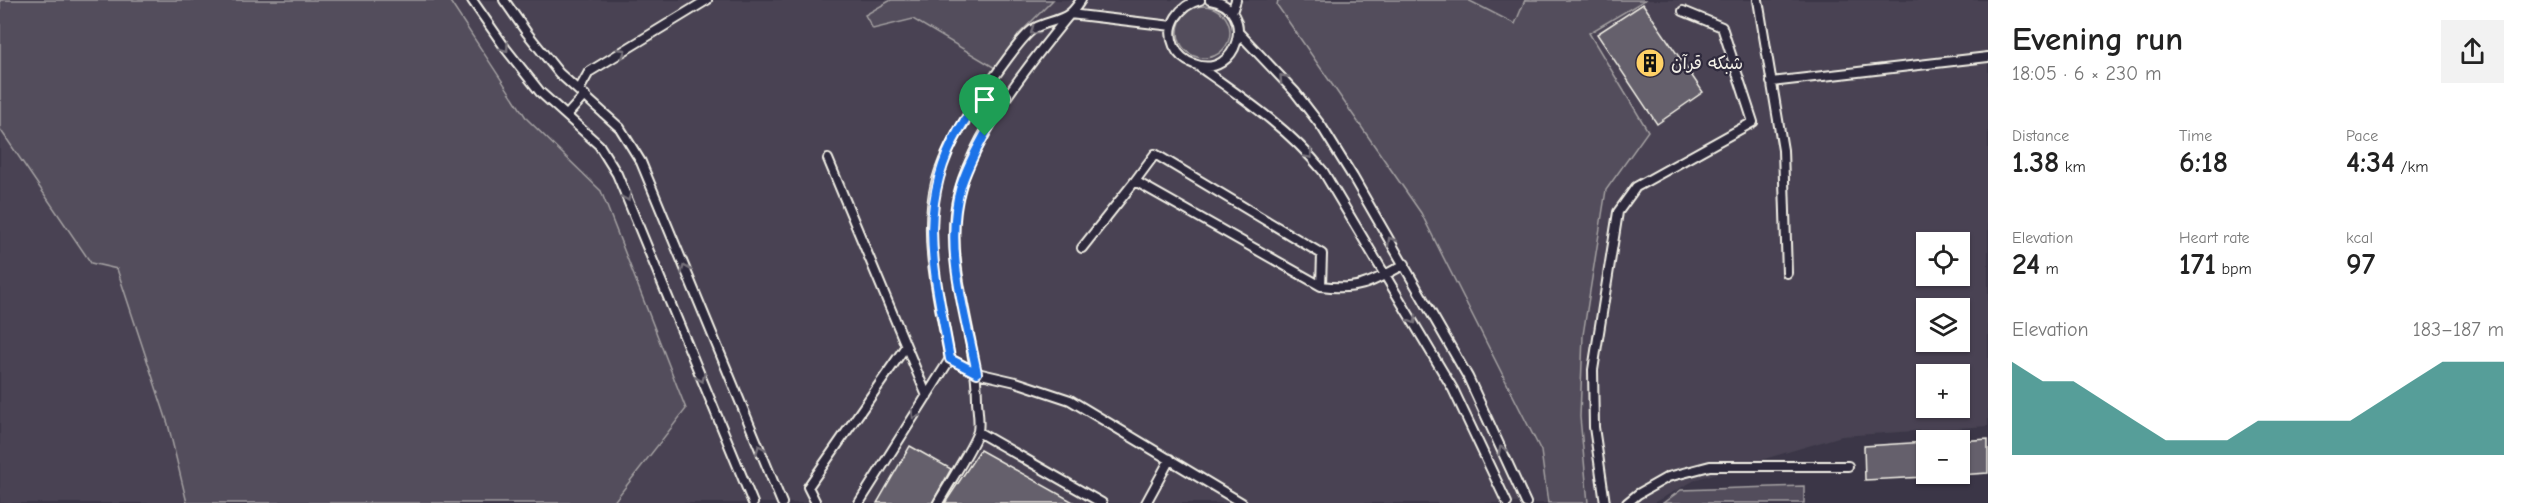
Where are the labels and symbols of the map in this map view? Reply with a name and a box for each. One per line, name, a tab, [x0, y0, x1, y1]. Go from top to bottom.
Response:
one-way arrow	[1030, 24, 1041, 35]
one-way arrow	[498, 42, 509, 53]
building icon: شبکه قرآن	[1634, 47, 1666, 79]
one-way arrow	[616, 48, 626, 60]
place label: شبکه قرآن	[1671, 53, 1743, 74]
pin	[959, 74, 1010, 136]
one-way arrow	[1279, 75, 1290, 85]
one-way arrow	[1302, 148, 1313, 159]
one-way arrow	[620, 191, 632, 202]
one-way arrow	[1386, 237, 1398, 247]
one-way arrow	[680, 264, 692, 275]
one-way arrow	[1405, 313, 1417, 324]
one-way arrow	[694, 371, 706, 382]
one-way arrow	[912, 408, 923, 419]
one-way arrow	[755, 444, 767, 455]
one-way arrow	[1497, 446, 1509, 457]

